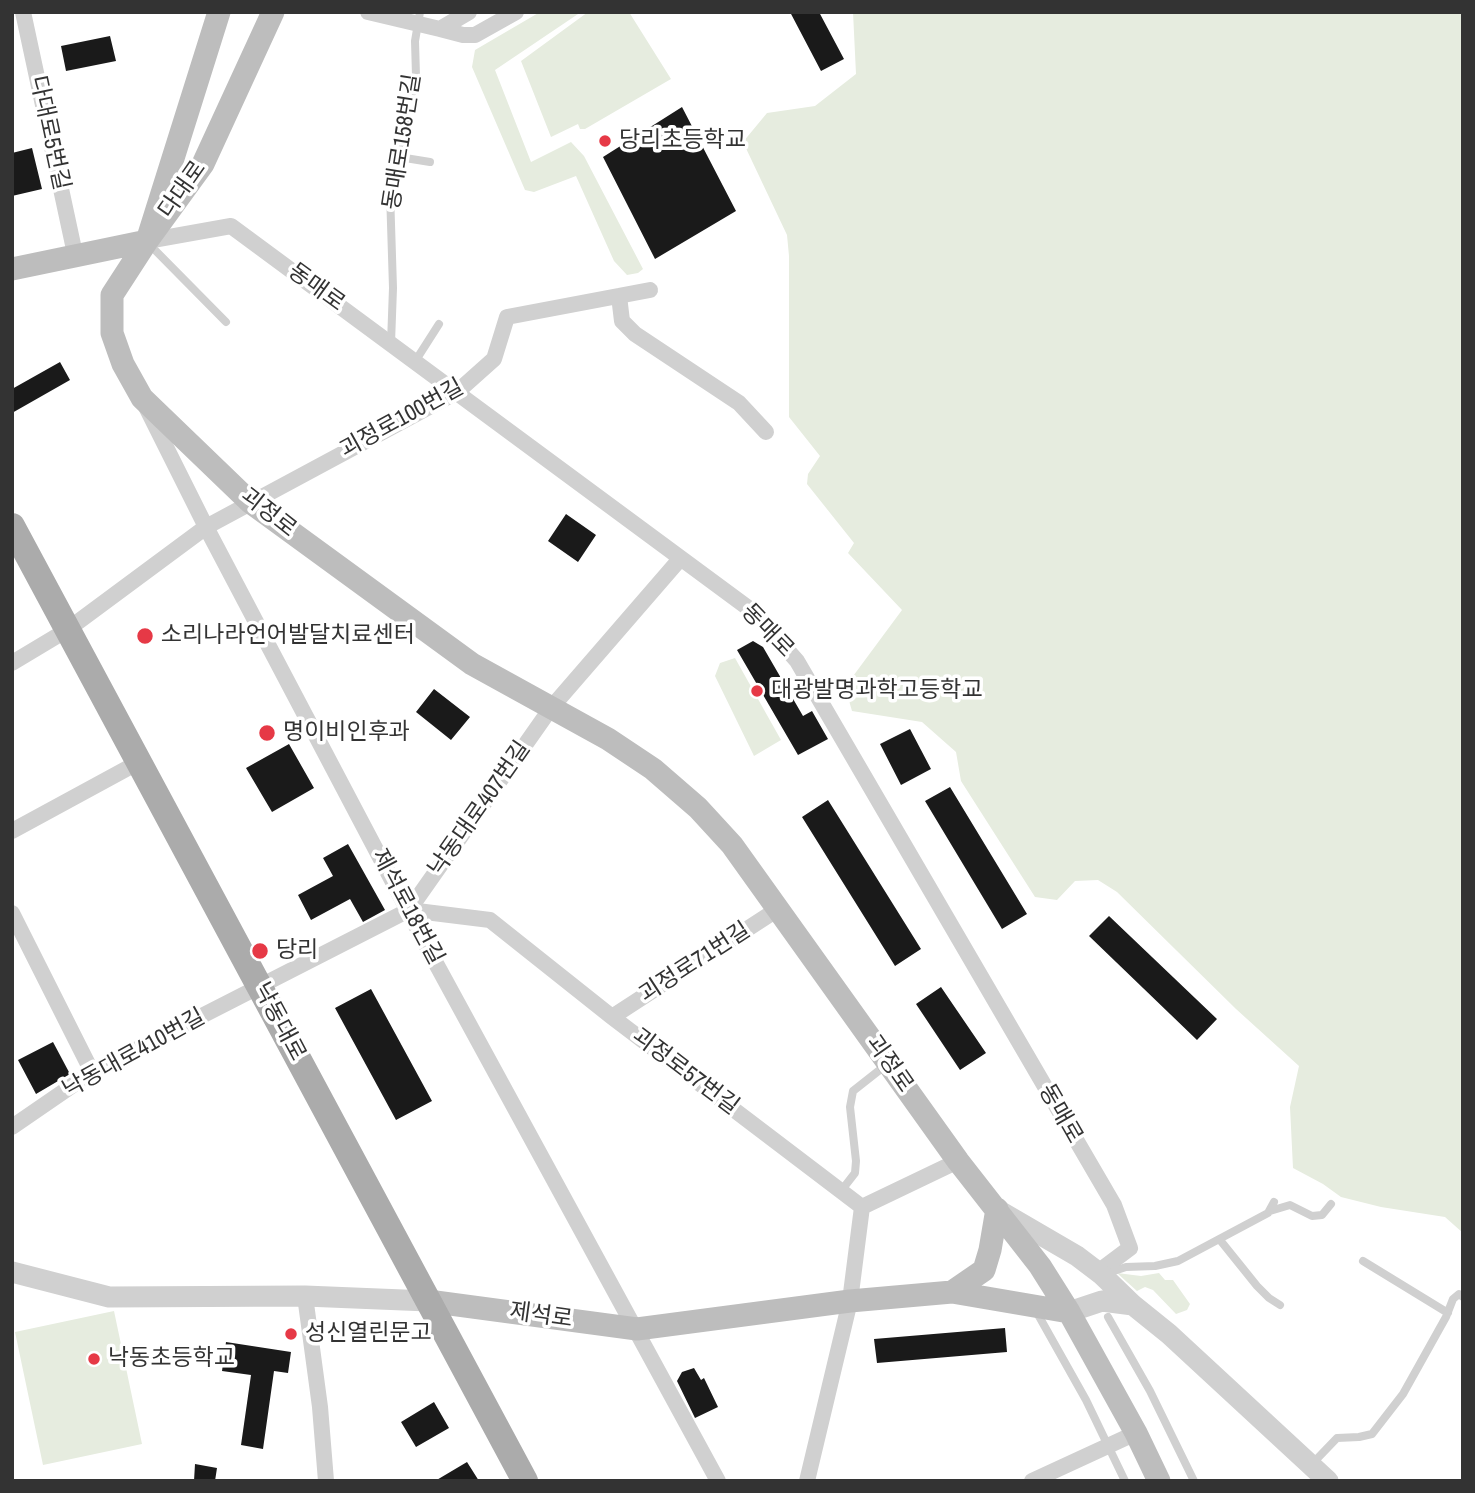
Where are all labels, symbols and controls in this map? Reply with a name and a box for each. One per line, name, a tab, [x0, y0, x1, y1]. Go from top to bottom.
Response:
street label: 동매로158번길	[379, 72, 427, 212]
street label: 다대로5번길	[23, 73, 75, 193]
place label: 당리초등학교	[619, 127, 746, 155]
marker: 당리초등학교	[597, 133, 613, 149]
street label: 다대로	[153, 156, 213, 224]
street label: 동매로	[282, 258, 350, 318]
street label: 괴정로100번길	[335, 374, 469, 464]
street label: 괴정로	[234, 483, 302, 543]
street label: 동매로	[735, 599, 799, 663]
place label: 소리나라언어발달치료센터	[161, 622, 415, 650]
marker: 소리나라언어발달치료센터	[135, 626, 155, 646]
place label: 대광발명과학고등학교	[771, 677, 983, 705]
marker: 대광발명과학고등학교	[749, 683, 765, 699]
place label: 명이비인후과	[283, 719, 410, 747]
marker: 명이비인후과	[257, 723, 277, 743]
street label: 낙동대로407번길	[423, 736, 537, 882]
street label: 제석로18번길	[365, 845, 449, 969]
street label: 괴정로71번길	[634, 917, 756, 1009]
place label: 당리	[276, 937, 318, 965]
marker: 당리	[250, 941, 270, 961]
street label: 낙동대로	[247, 978, 311, 1066]
street label: 낙동대로410번길	[58, 1004, 210, 1104]
street label: 괴정로57번길	[626, 1023, 744, 1121]
street label: 괴정로	[859, 1030, 919, 1098]
street label: 동매로	[1032, 1080, 1088, 1148]
street label: 제석로	[508, 1298, 574, 1334]
place label: 성신열린문고	[305, 1320, 432, 1348]
marker: 성신열린문고	[283, 1326, 299, 1342]
place label: 낙동초등학교	[108, 1345, 235, 1373]
marker: 낙동초등학교	[86, 1351, 102, 1367]

